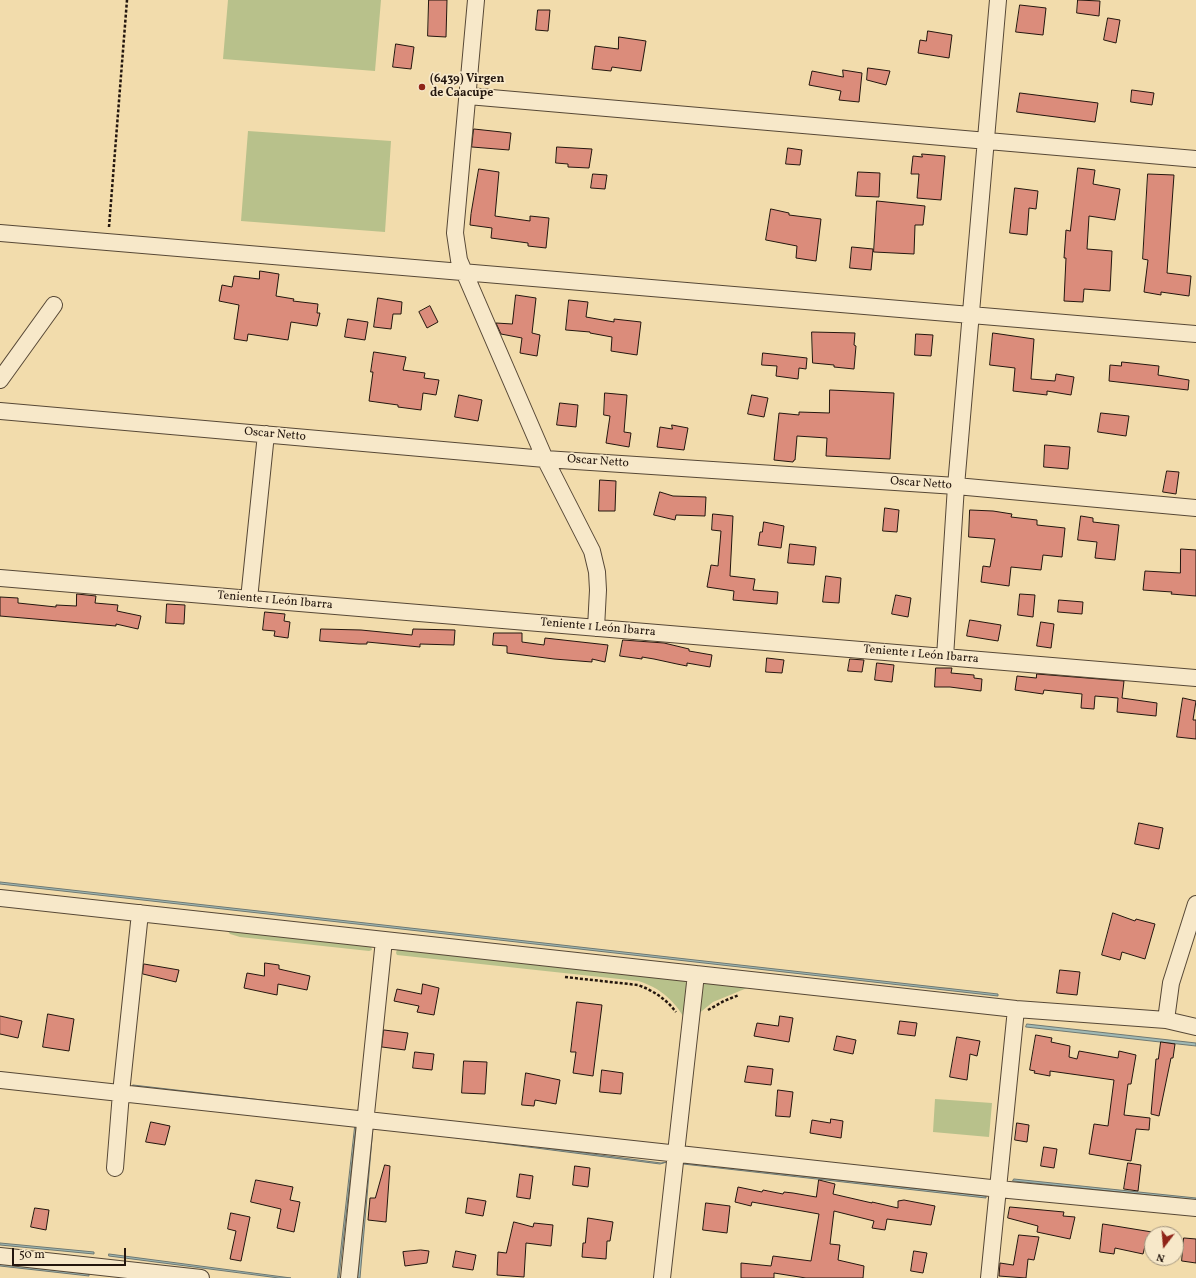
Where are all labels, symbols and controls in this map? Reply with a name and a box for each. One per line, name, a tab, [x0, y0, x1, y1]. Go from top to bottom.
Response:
place label: (6439) Virgen de Caacupe	[430, 73, 504, 101]
marker: (6439) Virgen de Caacupe	[417, 82, 427, 92]
street label: Oscar Netto	[244, 425, 306, 445]
street label: Oscar Netto	[567, 453, 629, 471]
street label: Oscar Netto	[890, 475, 952, 493]
street label: Teniente 1 León Ibarra	[217, 589, 333, 613]
street label: Teniente 1 León Ibarra	[540, 616, 656, 640]
street label: Teniente 1 León Ibarra	[863, 643, 979, 667]
north arrow	[1144, 1226, 1184, 1266]
scale bar	[14, 1240, 128, 1266]
text: 50 m	[19, 1247, 45, 1263]
text: N	[1155, 1249, 1167, 1265]

